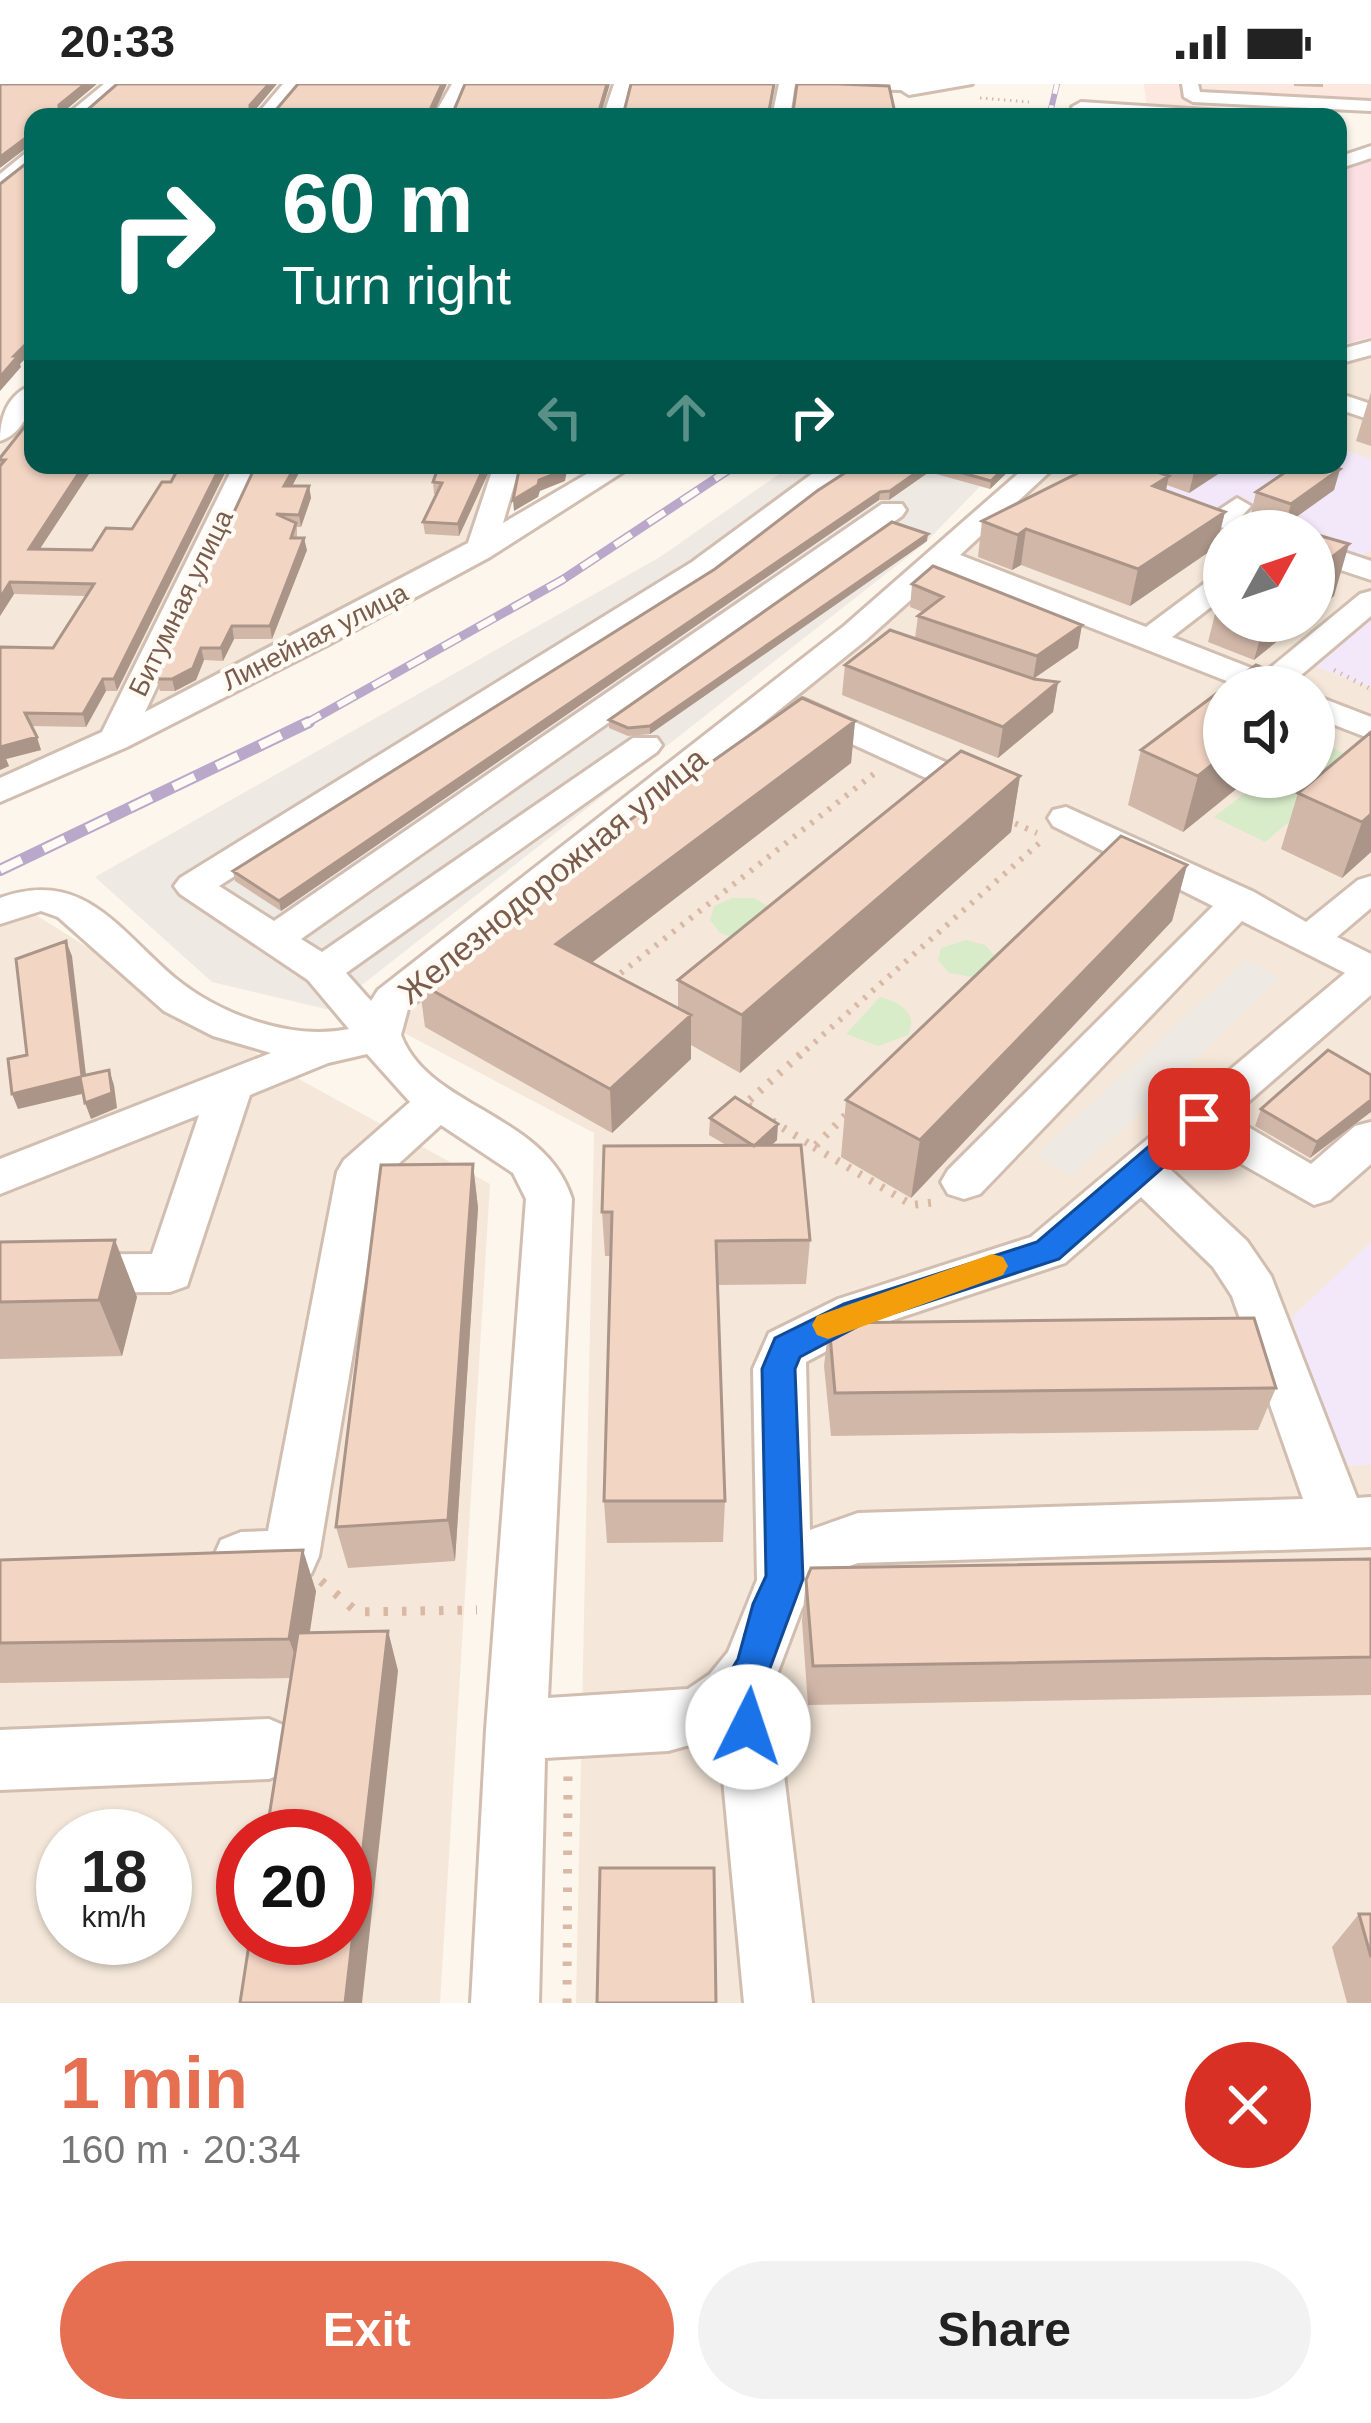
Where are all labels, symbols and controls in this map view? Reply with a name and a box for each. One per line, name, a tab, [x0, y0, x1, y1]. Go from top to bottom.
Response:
text: 20:33	[60, 16, 175, 67]
icon: right	[84, 156, 240, 312]
text: 60 m	[282, 156, 473, 250]
text: Turn right	[282, 255, 511, 315]
icon: left	[527, 384, 593, 450]
icon: ahead	[653, 384, 719, 450]
icon: right	[779, 384, 845, 450]
street label: Битумная улица	[123, 504, 240, 701]
north arrow	[1203, 510, 1335, 642]
map controls	[1203, 510, 1335, 798]
street label: Линейная улица	[217, 577, 414, 697]
button: sound	[1203, 666, 1335, 798]
street label: Железнодорожная улица	[391, 739, 714, 1011]
pin	[1148, 1068, 1250, 1170]
icon: arrive	[1166, 1086, 1232, 1152]
position arrow	[685, 1664, 811, 1790]
speed limit sign: 20	[216, 1809, 372, 1965]
text: 18	[81, 1838, 147, 1905]
text: km/h	[81, 1900, 147, 1933]
button: close	[1185, 2042, 1311, 2168]
text: 1 min	[60, 2043, 248, 2123]
text: 160 m · 20:34	[60, 2128, 301, 2171]
button: Exit	[60, 2261, 674, 2399]
button: Share	[698, 2261, 1311, 2399]

